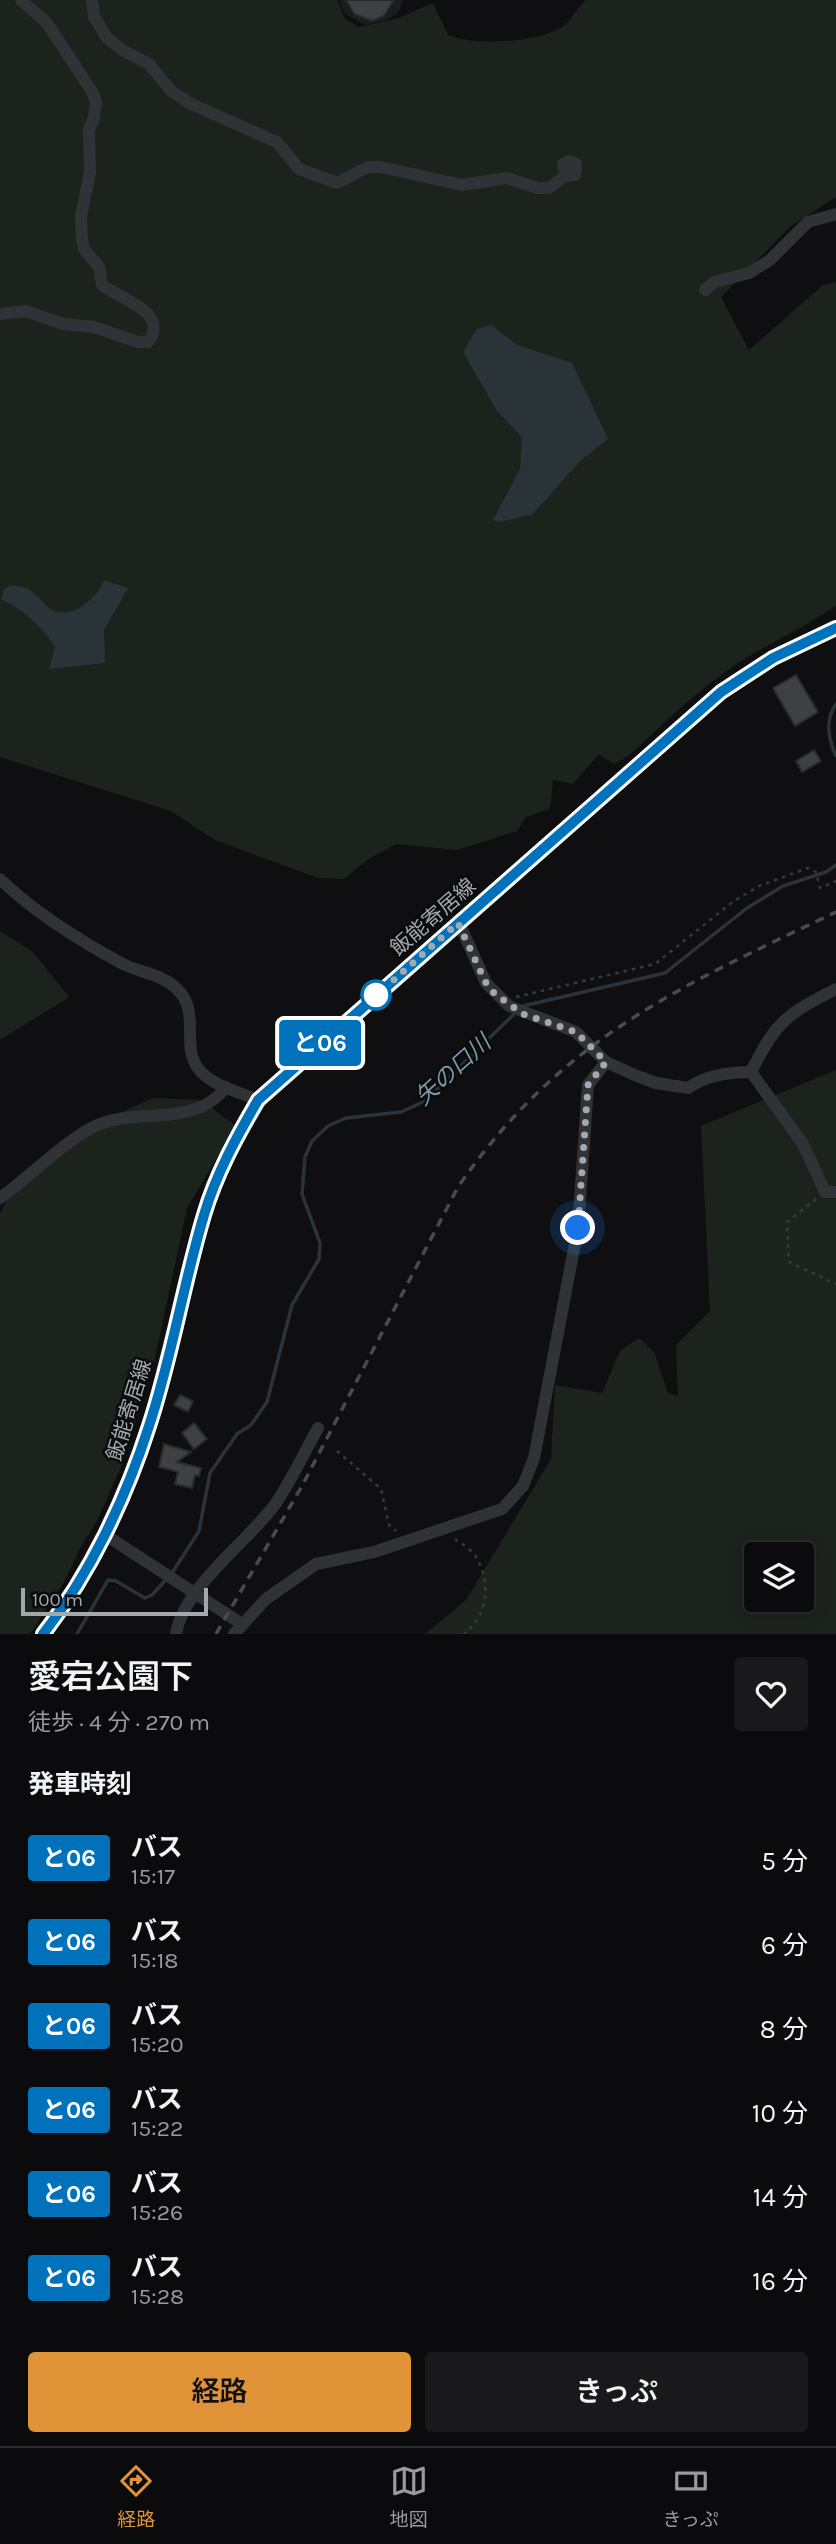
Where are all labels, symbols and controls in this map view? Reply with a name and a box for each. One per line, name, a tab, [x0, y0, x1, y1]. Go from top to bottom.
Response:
street label: 飯能寄居線	[386, 874, 480, 960]
unlabelled marker	[361, 980, 391, 1010]
line badge: と06	[280, 1020, 360, 1066]
water label: 矢の口川	[410, 1027, 498, 1111]
text: と06	[293, 1029, 347, 1057]
your location	[560, 1210, 595, 1245]
street label: 飯能寄居線	[102, 1356, 156, 1464]
map controls	[744, 1542, 814, 1612]
button: layers	[744, 1542, 814, 1612]
scale bar	[21, 1585, 208, 1617]
text: 100 m	[32, 1589, 83, 1611]
button: heart	[734, 1657, 808, 1731]
text: 愛宕公園下	[28, 1658, 193, 1696]
text: 徒歩 · 4 分 · 270 m	[28, 1709, 210, 1736]
text: 発車時刻	[28, 1769, 132, 1800]
text: バス	[131, 1832, 183, 1863]
text: と06	[42, 1844, 96, 1872]
text: 5 分	[761, 1846, 808, 1877]
text: 15:17	[131, 1863, 175, 1890]
text: バス	[131, 1916, 183, 1947]
text: と06	[42, 1928, 96, 1956]
text: 6 分	[761, 1930, 808, 1961]
text: 15:18	[131, 1947, 178, 1974]
text: バス	[131, 2000, 183, 2031]
text: と06	[42, 2012, 96, 2040]
text: 8 分	[760, 2014, 808, 2045]
text: 15:20	[131, 2031, 184, 2058]
text: バス	[131, 2084, 183, 2115]
text: と06	[42, 2096, 96, 2124]
text: 10 分	[752, 2098, 808, 2129]
text: 15:22	[131, 2115, 183, 2142]
text: バス	[131, 2168, 183, 2199]
text: と06	[42, 2180, 96, 2208]
text: 14 分	[753, 2182, 808, 2213]
text: 15:26	[131, 2199, 183, 2226]
text: バス	[131, 2252, 183, 2283]
text: と06	[42, 2264, 96, 2292]
text: 16 分	[752, 2266, 808, 2297]
text: 15:28	[131, 2283, 184, 2310]
button: 経路	[28, 2352, 411, 2432]
button: きっぷ	[425, 2352, 808, 2432]
tab: 経路	[117, 2462, 155, 2531]
tab: 地図	[390, 2462, 428, 2531]
tab: きっぷ	[662, 2462, 719, 2531]

